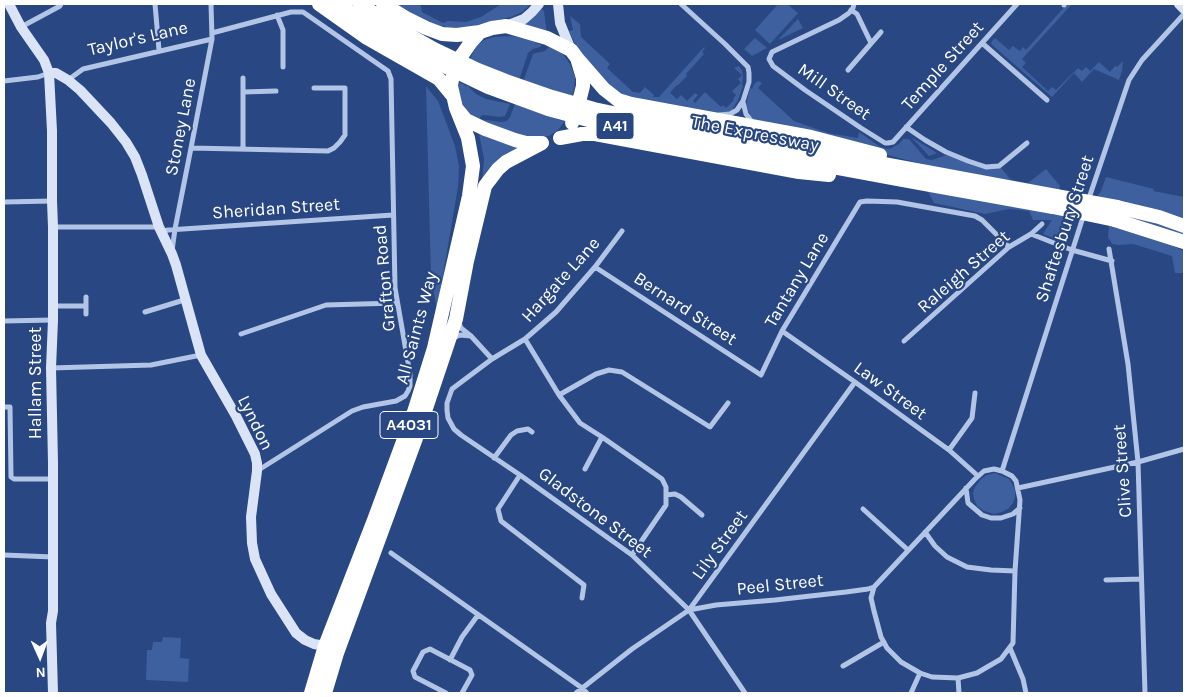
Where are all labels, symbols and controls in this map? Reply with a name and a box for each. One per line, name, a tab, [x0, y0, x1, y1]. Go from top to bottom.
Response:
street label: Taylor's Lane	[86, 17, 190, 61]
street label: Temple Street	[897, 17, 989, 115]
street label: Mill Street	[793, 59, 875, 125]
street label: Stoney Lane	[161, 77, 201, 177]
street label: The Expressway	[690, 111, 820, 157]
road number: A41	[596, 112, 634, 140]
street label: Shaftesbury Street	[1031, 153, 1099, 305]
street label: Sheridan Street	[211, 194, 341, 224]
street label: Grafton Road	[370, 224, 400, 332]
street label: Raleigh Street	[913, 226, 1015, 318]
street label: Tantany Lane	[760, 229, 834, 331]
street label: Hargate Lane	[517, 233, 605, 327]
street label: Bernard Street	[629, 268, 741, 350]
street label: All Saints Way	[392, 269, 442, 387]
street label: Hallam Street	[25, 327, 47, 439]
street label: Law Street	[849, 357, 931, 425]
street label: Lyndon	[232, 392, 278, 454]
road number: A4031	[380, 412, 438, 438]
street label: Clive Street	[1109, 424, 1137, 518]
street label: Gladstone Street	[534, 463, 656, 563]
street label: Lily Street	[687, 506, 753, 584]
street label: Peel Street	[736, 570, 824, 600]
north arrow	[15, 632, 65, 682]
text: N	[35, 664, 46, 681]

